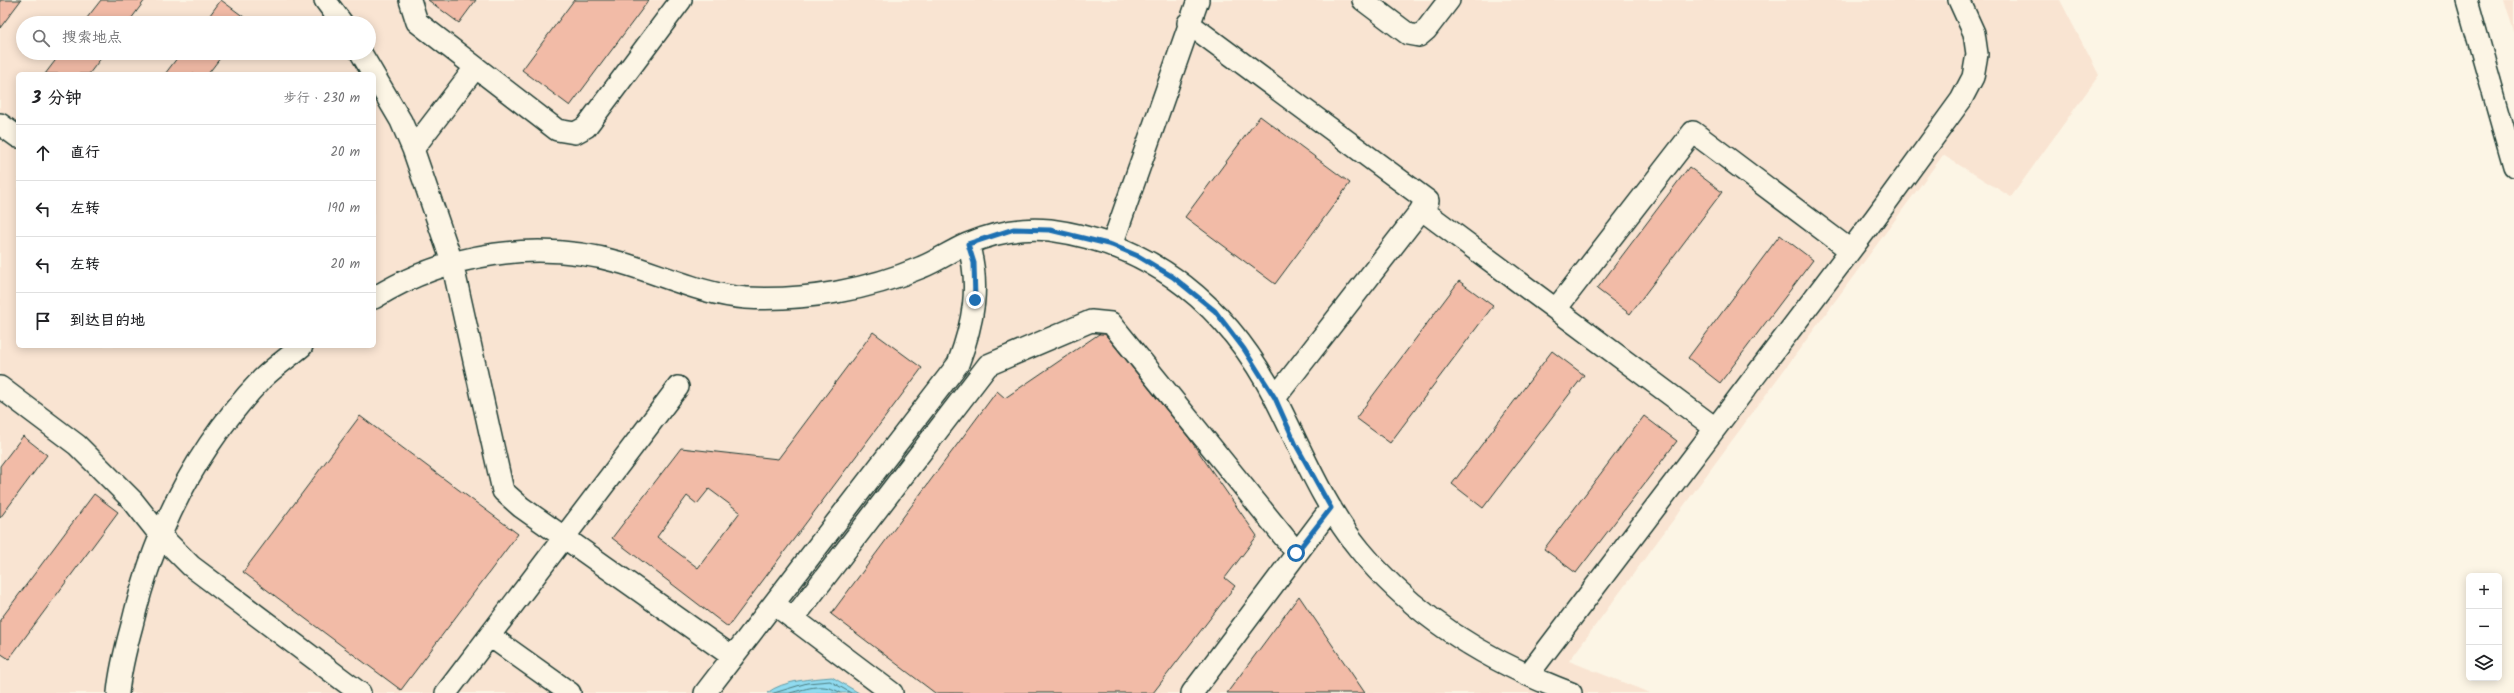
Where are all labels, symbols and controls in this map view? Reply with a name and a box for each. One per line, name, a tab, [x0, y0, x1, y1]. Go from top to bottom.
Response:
search box	[16, 16, 376, 60]
text: 搜索地点	[62, 26, 122, 50]
icon: search	[30, 27, 52, 49]
text: 3 分钟	[32, 85, 82, 112]
text: 步行 · 230 m	[283, 88, 360, 109]
text: 直行	[70, 141, 100, 165]
icon: ahead	[32, 142, 54, 164]
text: 20 m	[330, 142, 360, 163]
text: 左转	[70, 197, 100, 221]
icon: left	[32, 198, 54, 220]
text: 190 m	[328, 198, 360, 219]
text: 左转	[70, 253, 100, 277]
icon: left	[32, 254, 54, 276]
text: 20 m	[330, 254, 360, 275]
route end	[966, 291, 984, 309]
text: 到达目的地	[70, 309, 145, 333]
icon: arrive	[32, 310, 54, 332]
route start	[1287, 544, 1305, 562]
map controls	[2466, 573, 2502, 681]
button: +	[2466, 573, 2502, 609]
button: −	[2466, 609, 2502, 645]
button: layers	[2466, 645, 2502, 681]

